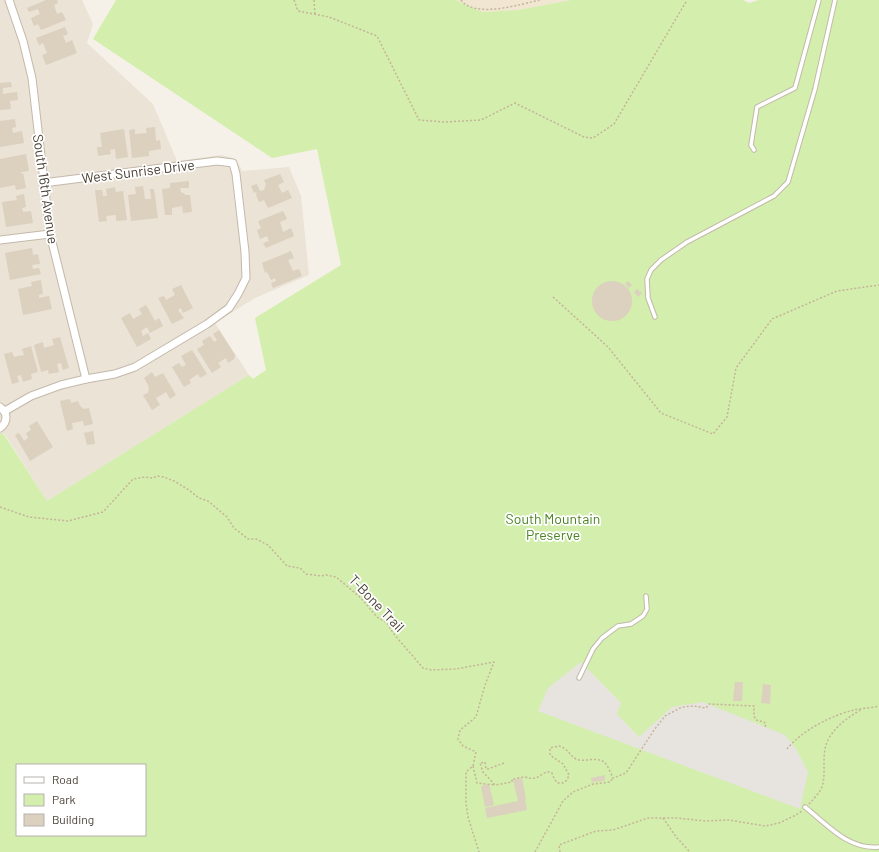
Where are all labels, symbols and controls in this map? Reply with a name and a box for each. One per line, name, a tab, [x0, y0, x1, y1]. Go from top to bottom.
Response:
street label: South 16th Avenue	[30, 133, 62, 245]
street label: West Sunrise Drive	[81, 156, 195, 186]
park label: South Mountain Preserve	[506, 510, 600, 543]
street label: T-Bone Trail	[346, 571, 408, 635]
legend	[16, 764, 146, 836]
text: Road	[52, 772, 79, 786]
text: Park	[52, 792, 76, 806]
text: Building	[52, 812, 94, 826]

